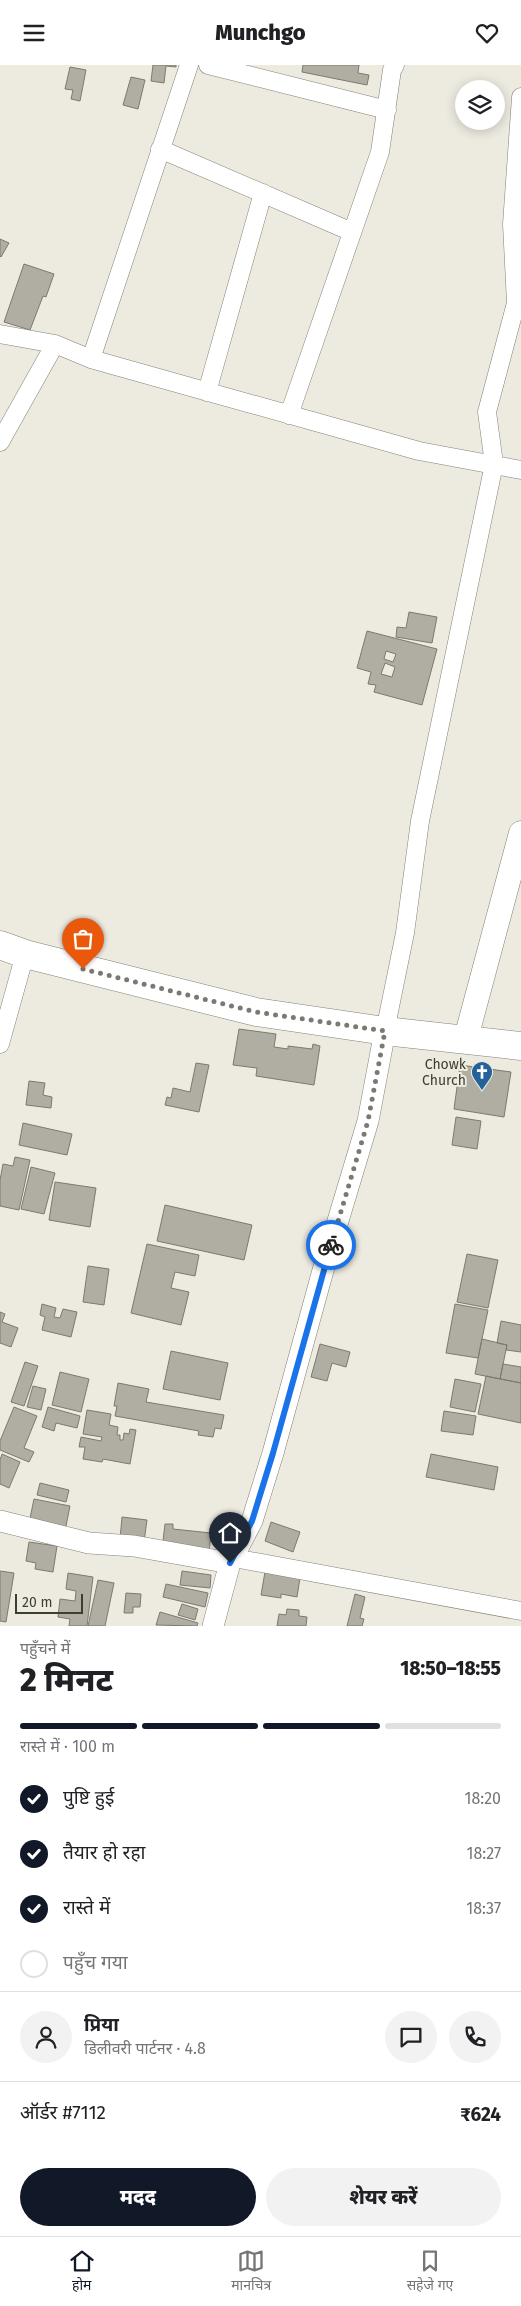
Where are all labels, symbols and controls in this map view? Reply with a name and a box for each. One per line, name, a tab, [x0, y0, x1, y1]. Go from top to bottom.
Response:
icon: menu	[20, 19, 48, 47]
text: Munchgo	[215, 19, 306, 46]
icon: heart	[473, 19, 501, 47]
map controls	[455, 80, 505, 130]
button: layers	[455, 80, 505, 130]
pin	[62, 918, 104, 969]
icon: bag	[69, 925, 97, 953]
place label: Chowk Church	[422, 1056, 467, 1089]
church icon: Chowk Church	[470, 1060, 494, 1091]
courier	[306, 1220, 356, 1270]
icon: bike	[317, 1231, 345, 1259]
pin	[209, 1512, 251, 1563]
icon: home	[216, 1519, 244, 1547]
scale bar	[15, 1591, 82, 1614]
text: 20 m	[22, 1594, 52, 1611]
text: पहुँचने में	[20, 1639, 70, 1658]
text: 18:50–18:55	[400, 1657, 501, 1680]
text: 2 मिनट	[20, 1661, 113, 1699]
text: रास्ते में · 100 m	[20, 1737, 115, 1756]
icon: check	[20, 1785, 48, 1813]
text: पुष्टि हुई	[63, 1786, 114, 1809]
text: 18:20	[465, 1789, 501, 1808]
icon: check	[20, 1840, 48, 1868]
text: तैयार हो रहा	[63, 1841, 145, 1864]
text: 18:27	[467, 1844, 501, 1863]
icon: check	[20, 1895, 48, 1923]
text: रास्ते में	[63, 1896, 110, 1919]
text: 18:37	[466, 1899, 501, 1918]
text: पहुँच गया	[63, 1951, 128, 1974]
button: person	[20, 2011, 72, 2063]
button: chat	[385, 2011, 437, 2063]
button: phone	[449, 2011, 501, 2063]
text: प्रिया	[84, 2013, 119, 2036]
text: डिलीवरी पार्टनर · 4.8	[84, 2039, 206, 2058]
text: ऑर्डर #7112	[20, 2101, 106, 2124]
text: ₹624	[460, 2103, 501, 2126]
button: मदद	[20, 2168, 256, 2226]
button: शेयर करें	[266, 2168, 501, 2226]
tab: होम	[68, 2247, 96, 2296]
tab: मानचित्र	[231, 2247, 271, 2296]
tab: सहेजे गए	[407, 2247, 453, 2296]

